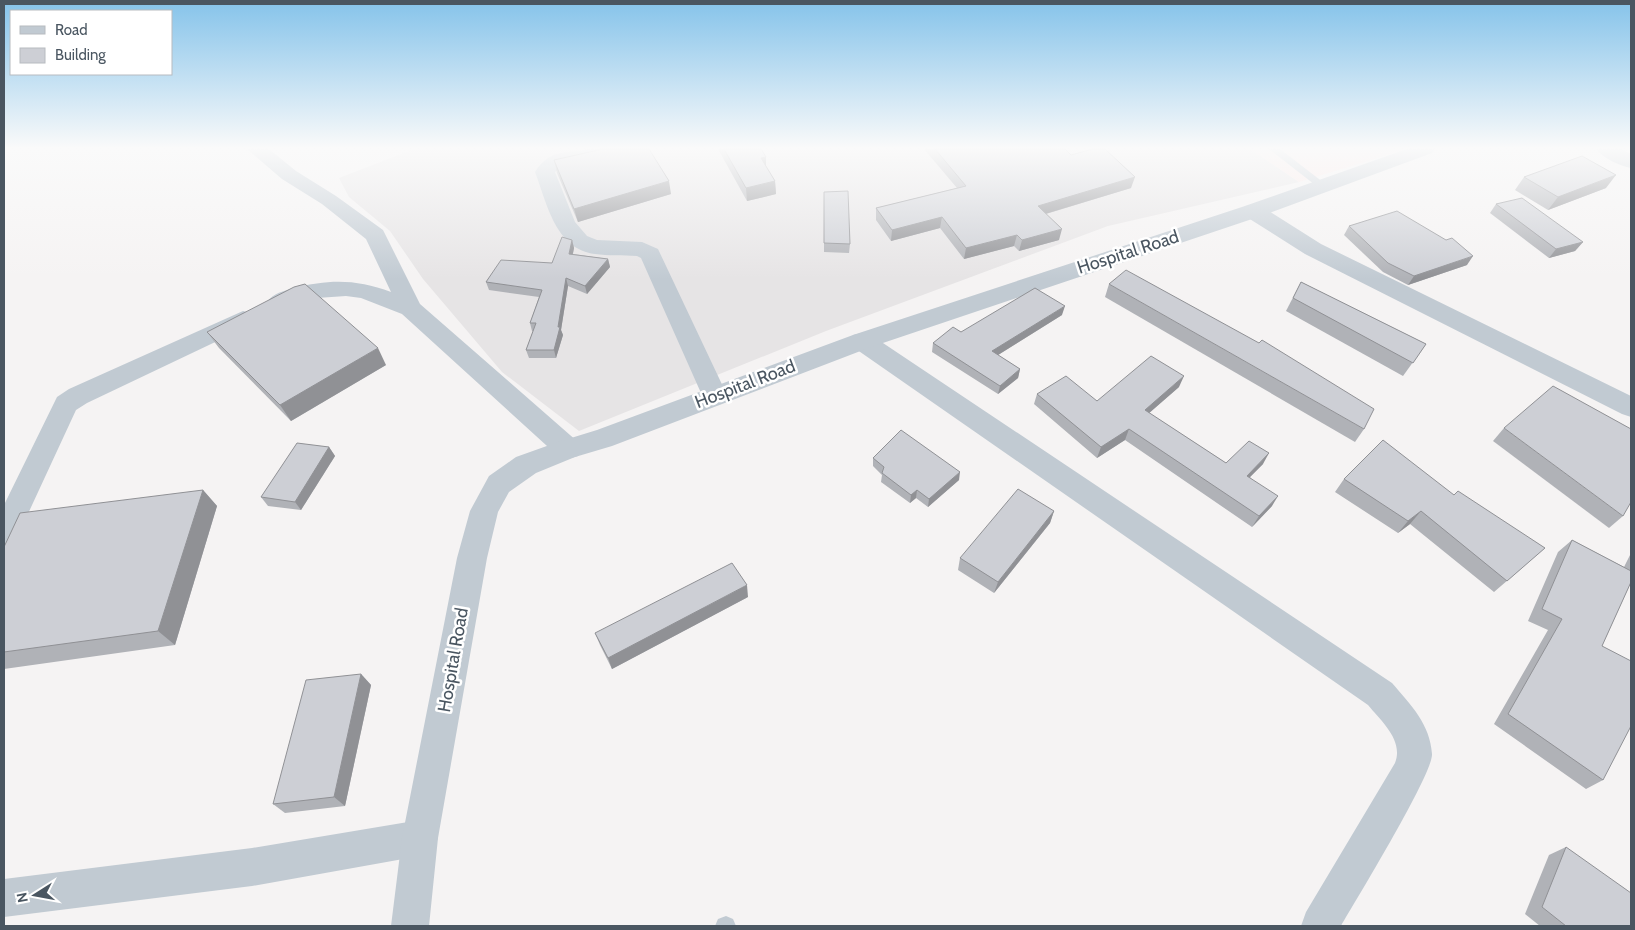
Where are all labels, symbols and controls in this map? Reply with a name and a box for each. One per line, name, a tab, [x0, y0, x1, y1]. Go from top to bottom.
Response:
legend	[10, 10, 172, 75]
text: Road	[55, 21, 88, 39]
text: Building	[55, 46, 106, 64]
street label: Hospital Road	[1074, 225, 1182, 279]
street label: Hospital Road	[692, 355, 798, 413]
street label: Hospital Road	[433, 606, 473, 714]
north arrow	[10, 870, 60, 920]
text: N	[12, 891, 32, 904]

